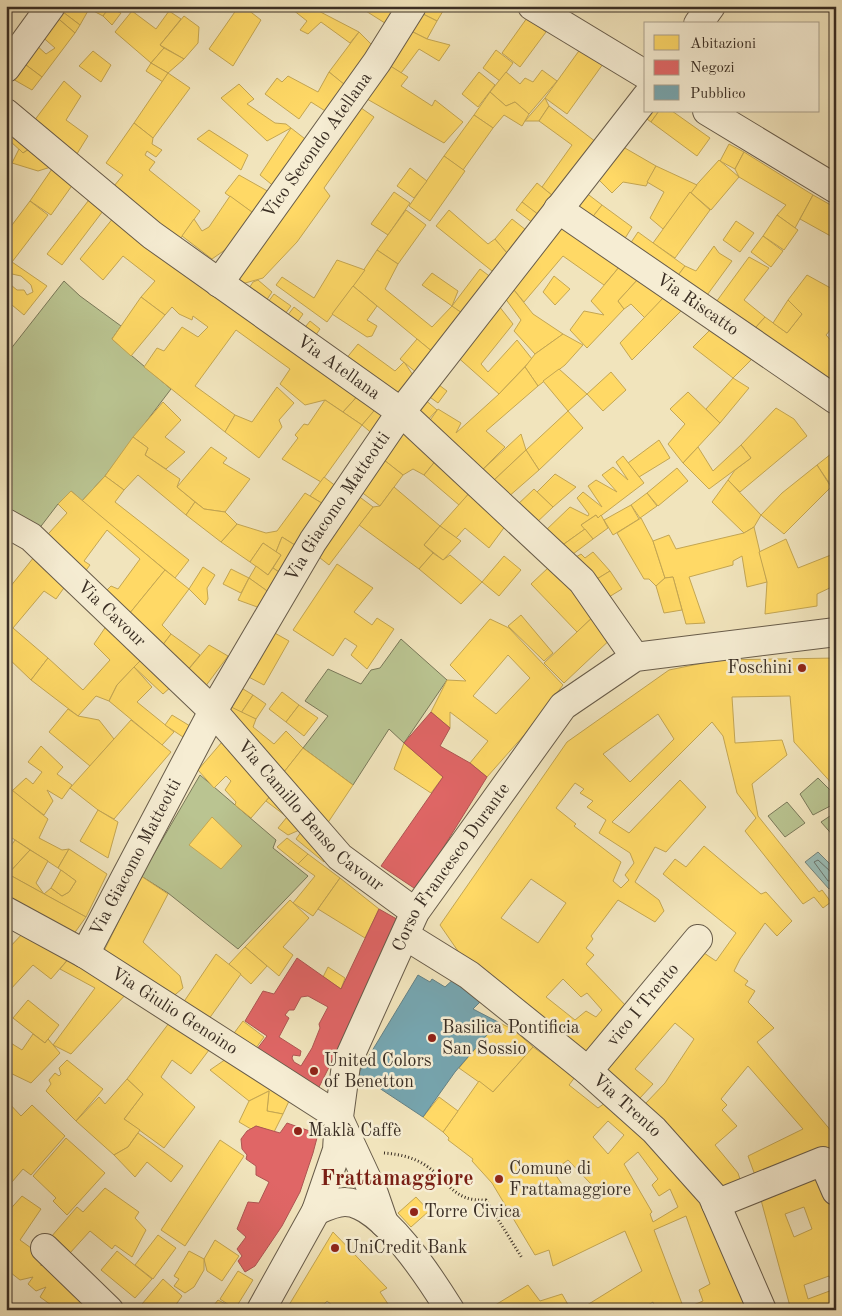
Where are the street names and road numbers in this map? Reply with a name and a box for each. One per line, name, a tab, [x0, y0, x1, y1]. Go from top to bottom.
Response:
street label: Vico Secondo Atellana	[259, 69, 376, 222]
street label: Via Riscatto	[653, 270, 742, 339]
street label: Via Atellana	[293, 332, 383, 403]
street label: Via Giacomo Matteotti	[282, 429, 394, 585]
street label: Via Cavour	[74, 577, 150, 651]
street label: Via Camillo Benso Cavour	[234, 737, 387, 895]
street label: Via Giacomo Matteotti	[87, 776, 185, 939]
street label: Corso Francesco Durante	[389, 780, 513, 954]
street label: vico I Trento	[604, 960, 683, 1050]
street label: Via Giulio Genoino	[108, 964, 241, 1058]
street label: Via Trento	[589, 1070, 665, 1141]

